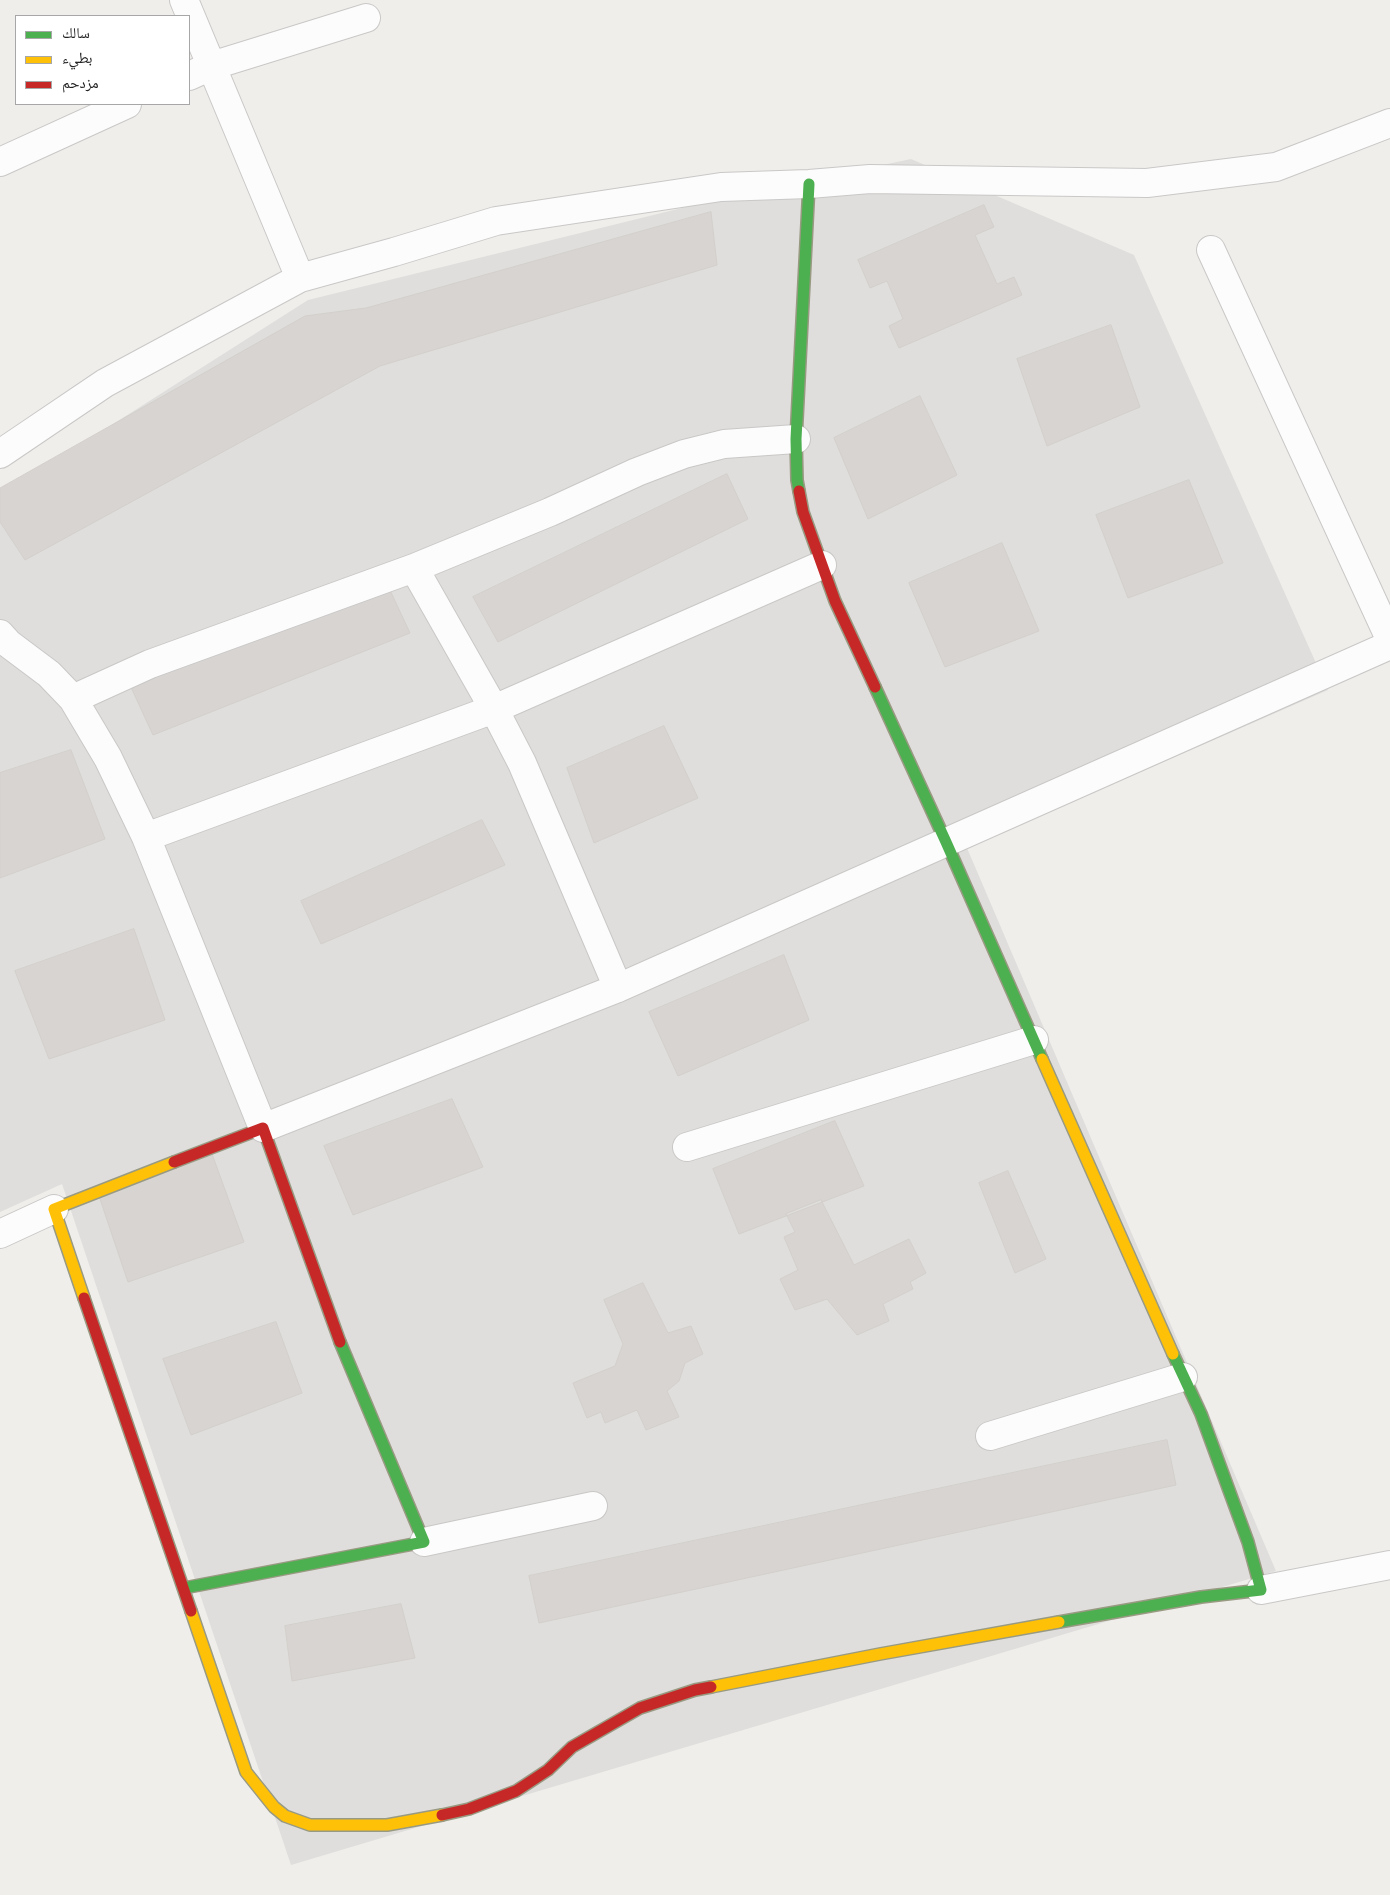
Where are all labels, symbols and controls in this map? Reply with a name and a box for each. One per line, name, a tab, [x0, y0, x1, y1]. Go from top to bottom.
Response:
legend	[15, 15, 190, 105]
text: سالك	[62, 23, 90, 41]
text: بطيء	[62, 48, 92, 66]
text: مزدحم	[62, 73, 99, 91]

